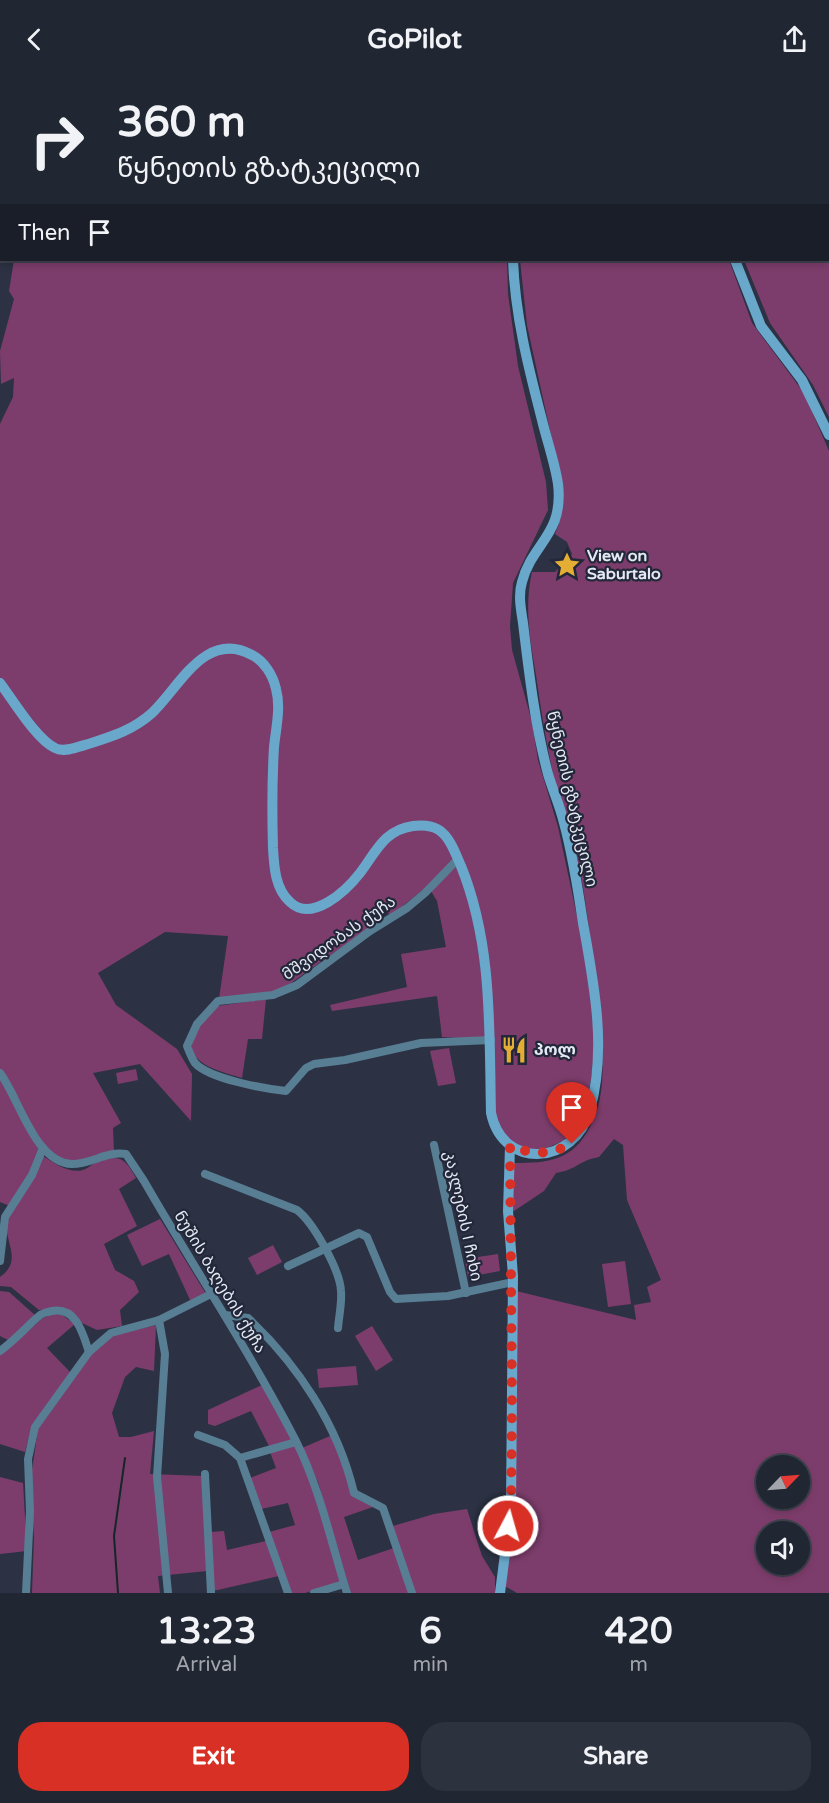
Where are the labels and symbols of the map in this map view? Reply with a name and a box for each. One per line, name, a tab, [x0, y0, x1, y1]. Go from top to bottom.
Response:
place label: View on Saburtalo	[587, 546, 661, 584]
place icon: View on Saburtalo	[552, 550, 582, 580]
street label: წყნეთის გზატკეცილი	[542, 709, 602, 889]
street label: მშვიდობას ქუჩა	[278, 891, 400, 985]
restaurant icon: პოლ	[499, 1035, 529, 1065]
place label: პოლ	[534, 1040, 576, 1060]
pin	[546, 1082, 597, 1144]
street label: კაკლების I ჩიხი	[439, 1149, 487, 1283]
street label: ნუშის ბაღების ქუჩა	[170, 1207, 270, 1357]
north arrow	[756, 1455, 810, 1509]
position arrow	[476, 1494, 540, 1558]

